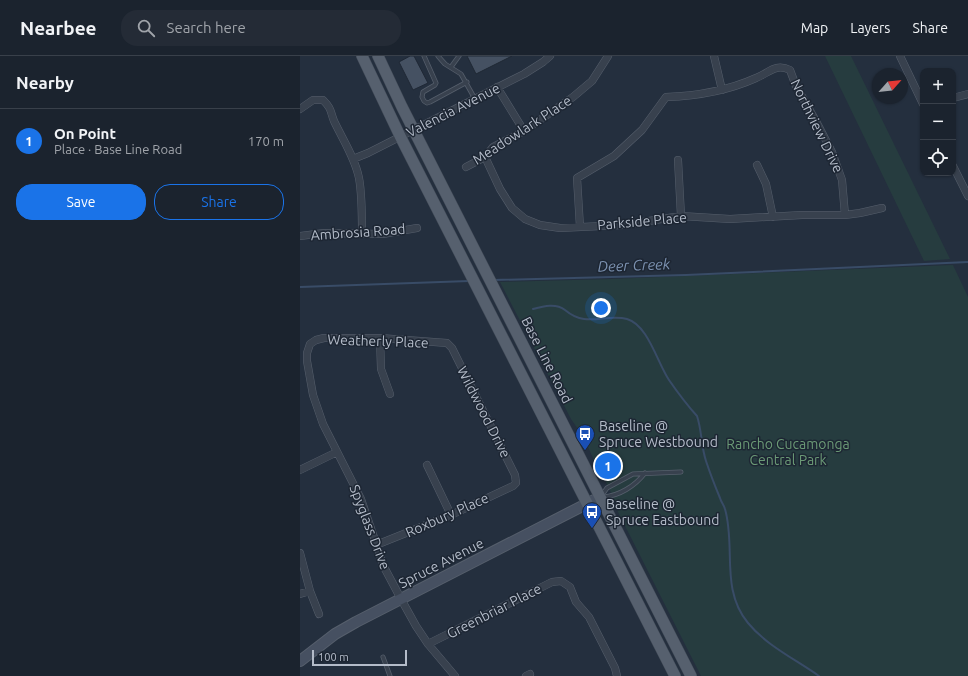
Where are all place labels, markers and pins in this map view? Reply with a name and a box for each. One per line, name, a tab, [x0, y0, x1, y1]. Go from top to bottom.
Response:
place label: Baseline @ Spruce Westbound	[599, 418, 718, 450]
bus stop icon: Baseline @ Spruce Westbound	[574, 423, 596, 451]
pin: 1	[595, 451, 621, 481]
place label: Baseline @ Spruce Eastbound	[606, 496, 719, 528]
bus stop icon: Baseline @ Spruce Eastbound	[581, 501, 603, 529]

